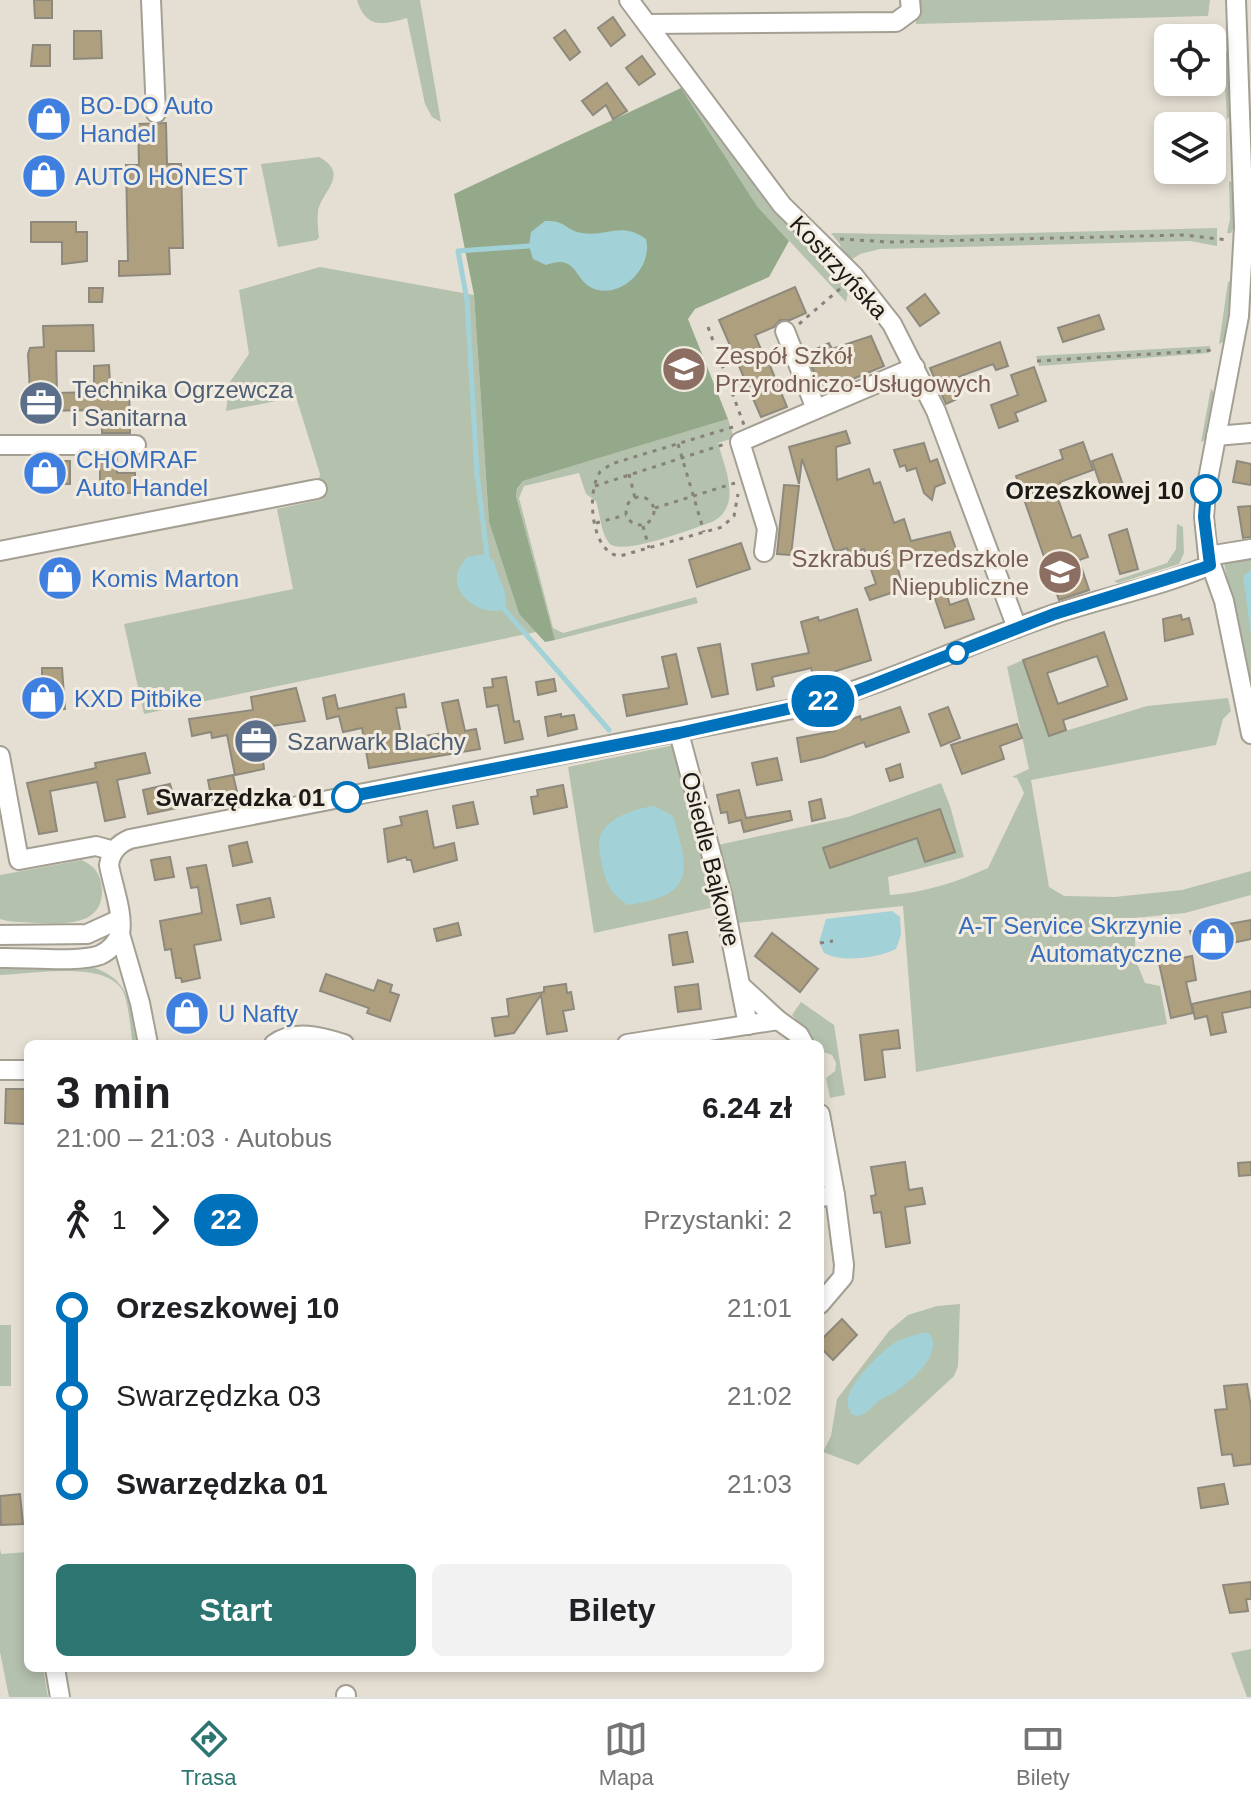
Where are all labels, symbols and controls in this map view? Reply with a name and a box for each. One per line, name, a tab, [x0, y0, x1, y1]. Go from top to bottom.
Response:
map controls	[1154, 24, 1226, 184]
button: locate	[1154, 24, 1226, 96]
place label: BO-DO Auto Handel	[80, 92, 213, 147]
shop icon: BO-DO Auto Handel	[25, 95, 73, 143]
button: layers	[1154, 112, 1226, 184]
shop icon: AUTO HONEST	[20, 152, 68, 200]
place label: AUTO HONEST	[75, 163, 248, 190]
street label: Kostrzyńska	[785, 210, 894, 324]
place label: Zespół Szkół Przyrodniczo-Usługowych	[715, 342, 991, 397]
school or university icon: Zespół Szkół Przyrodniczo-Usługowych	[660, 345, 708, 393]
place label: Technika Ogrzewcza i Sanitarna	[72, 376, 294, 431]
office icon: Technika Ogrzewcza i Sanitarna	[17, 379, 65, 427]
place label: CHOMRAF Auto Handel	[76, 446, 208, 501]
shop icon: CHOMRAF Auto Handel	[21, 449, 69, 497]
marker: Orzeszkowej 10	[1191, 475, 1221, 505]
place label: Orzeszkowej 10	[1005, 477, 1184, 504]
place label: Szkrabuś Przedszkole Niepubliczne	[792, 545, 1029, 600]
school or university icon: Szkrabuś Przedszkole Niepubliczne	[1036, 548, 1084, 596]
shop icon: Komis Marton	[36, 554, 84, 602]
place label: Komis Marton	[91, 565, 239, 592]
unlabelled marker	[946, 642, 968, 664]
shop icon: KXD Pitbike	[19, 674, 67, 722]
line badge: 22	[787, 675, 859, 727]
place label: KXD Pitbike	[74, 685, 202, 712]
text: 22	[807, 685, 839, 716]
office icon: Szarwark Blachy	[232, 717, 280, 765]
place label: Szarwark Blachy	[287, 728, 466, 755]
street label: Osiedle Bajkowe	[676, 769, 746, 949]
marker: Swarzędzka 01	[332, 782, 362, 812]
place label: Swarzędzka 01	[156, 784, 325, 811]
place label: A-T Service Skrzynie Automatyczne	[958, 912, 1182, 967]
shop icon: A-T Service Skrzynie Automatyczne	[1189, 915, 1237, 963]
shop icon: U Nafty	[163, 989, 211, 1037]
place label: U Nafty	[218, 1000, 298, 1027]
text: 3 min	[56, 1068, 171, 1117]
text: 6.24 zł	[702, 1091, 792, 1124]
text: 21:00 – 21:03 · Autobus	[56, 1123, 332, 1153]
icon: walk	[56, 1198, 100, 1242]
icon: forward	[138, 1198, 182, 1242]
text: 22	[210, 1204, 242, 1235]
text: 1	[112, 1205, 126, 1235]
text: Przystanki: 2	[643, 1205, 792, 1235]
text: Orzeszkowej 10	[116, 1291, 339, 1324]
text: 21:01	[727, 1293, 792, 1323]
text: Swarzędzka 03	[116, 1379, 321, 1412]
text: 21:02	[727, 1381, 792, 1411]
text: Swarzędzka 01	[116, 1467, 328, 1500]
text: 21:03	[727, 1469, 792, 1499]
button: Start	[56, 1564, 416, 1656]
button: Bilety	[432, 1564, 792, 1656]
tab: Trasa	[181, 1717, 237, 1791]
tab: Mapa	[599, 1717, 654, 1791]
tab: Bilety	[1016, 1717, 1070, 1791]

